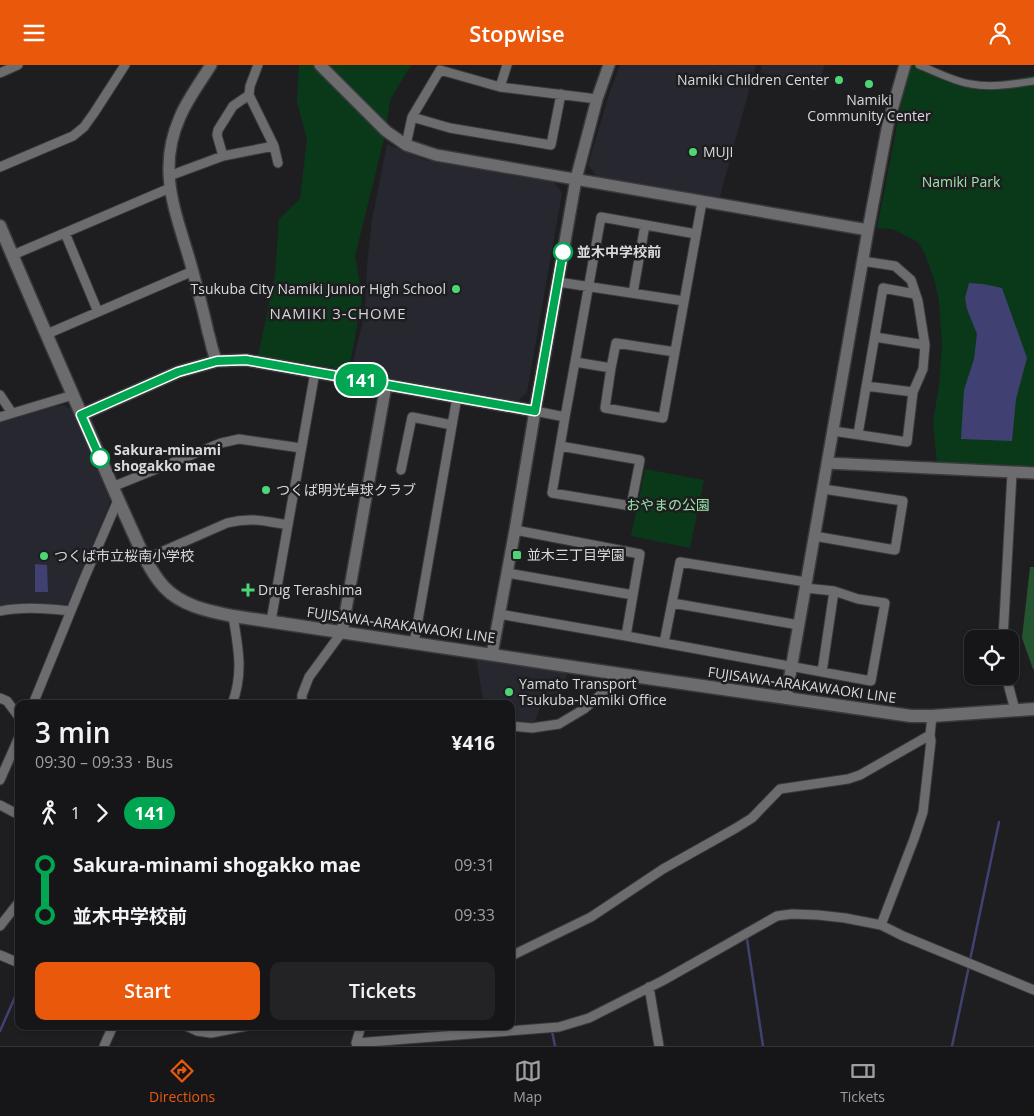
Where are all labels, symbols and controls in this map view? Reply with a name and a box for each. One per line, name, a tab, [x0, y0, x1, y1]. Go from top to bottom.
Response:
text: Stopwise	[469, 18, 565, 48]
icon: menu	[20, 19, 48, 47]
icon: person	[986, 19, 1014, 47]
place label: Namiki Children Center	[677, 70, 829, 89]
marker: Namiki Children Center	[833, 74, 845, 86]
marker: Namiki Community Center	[863, 78, 875, 90]
place label: Namiki Community Center	[807, 90, 931, 125]
place label: MUJI	[703, 142, 733, 161]
marker: MUJI	[687, 146, 699, 158]
park label: Namiki Park	[922, 172, 1001, 191]
marker: 並木中学校前	[553, 242, 573, 262]
place label: 並木中学校前	[577, 242, 661, 261]
place label: Tsukuba City Namiki Junior High School	[191, 279, 446, 298]
marker: Tsukuba City Namiki Junior High School	[450, 283, 462, 295]
district label: NAMIKI 3-CHOME	[269, 303, 407, 323]
line badge: 141	[332, 364, 390, 396]
text: 141	[346, 368, 376, 392]
place label: Sakura-minami shogakko mae	[114, 440, 221, 475]
marker: Sakura-minami shogakko mae	[90, 448, 110, 468]
place label: つくば明光卓球クラブ	[276, 480, 416, 499]
marker: つくば明光卓球クラブ	[260, 484, 272, 496]
park label: おやまの公園	[626, 495, 710, 514]
place label: 並木三丁目学園	[527, 545, 625, 564]
place label: つくば市立桜南小学校	[54, 546, 194, 565]
marker: 並木三丁目学園	[511, 549, 523, 561]
marker: つくば市立桜南小学校	[38, 550, 50, 562]
place label: Drug Terashima	[258, 580, 362, 599]
marker: Drug Terashima	[242, 584, 254, 596]
street label: FUJISAWA-ARAKAWAOKI LINE	[306, 602, 496, 647]
map controls	[964, 630, 1019, 685]
button: locate	[964, 630, 1019, 685]
street label: FUJISAWA-ARAKAWAOKI LINE	[707, 662, 897, 707]
place label: Yamato Transport Tsukuba-Namiki Office	[519, 674, 667, 709]
marker: Yamato Transport Tsukuba-Namiki Office	[503, 686, 515, 698]
text: 3 min	[35, 713, 111, 751]
text: ¥416	[452, 730, 495, 756]
text: 09:30 – 09:33 · Bus	[35, 751, 173, 773]
icon: walk	[35, 799, 63, 827]
icon: forward	[88, 799, 116, 827]
text: 141	[134, 801, 165, 825]
text: 1	[71, 802, 80, 824]
text: Sakura-minami shogakko mae	[73, 852, 361, 878]
text: 09:31	[454, 854, 495, 876]
text: 並木中学校前	[73, 903, 187, 929]
text: 09:33	[454, 904, 495, 926]
button: Start	[35, 962, 260, 1020]
button: Tickets	[270, 962, 495, 1020]
tab: Directions	[149, 1057, 215, 1106]
tab: Map	[513, 1057, 542, 1106]
tab: Tickets	[840, 1057, 885, 1106]

